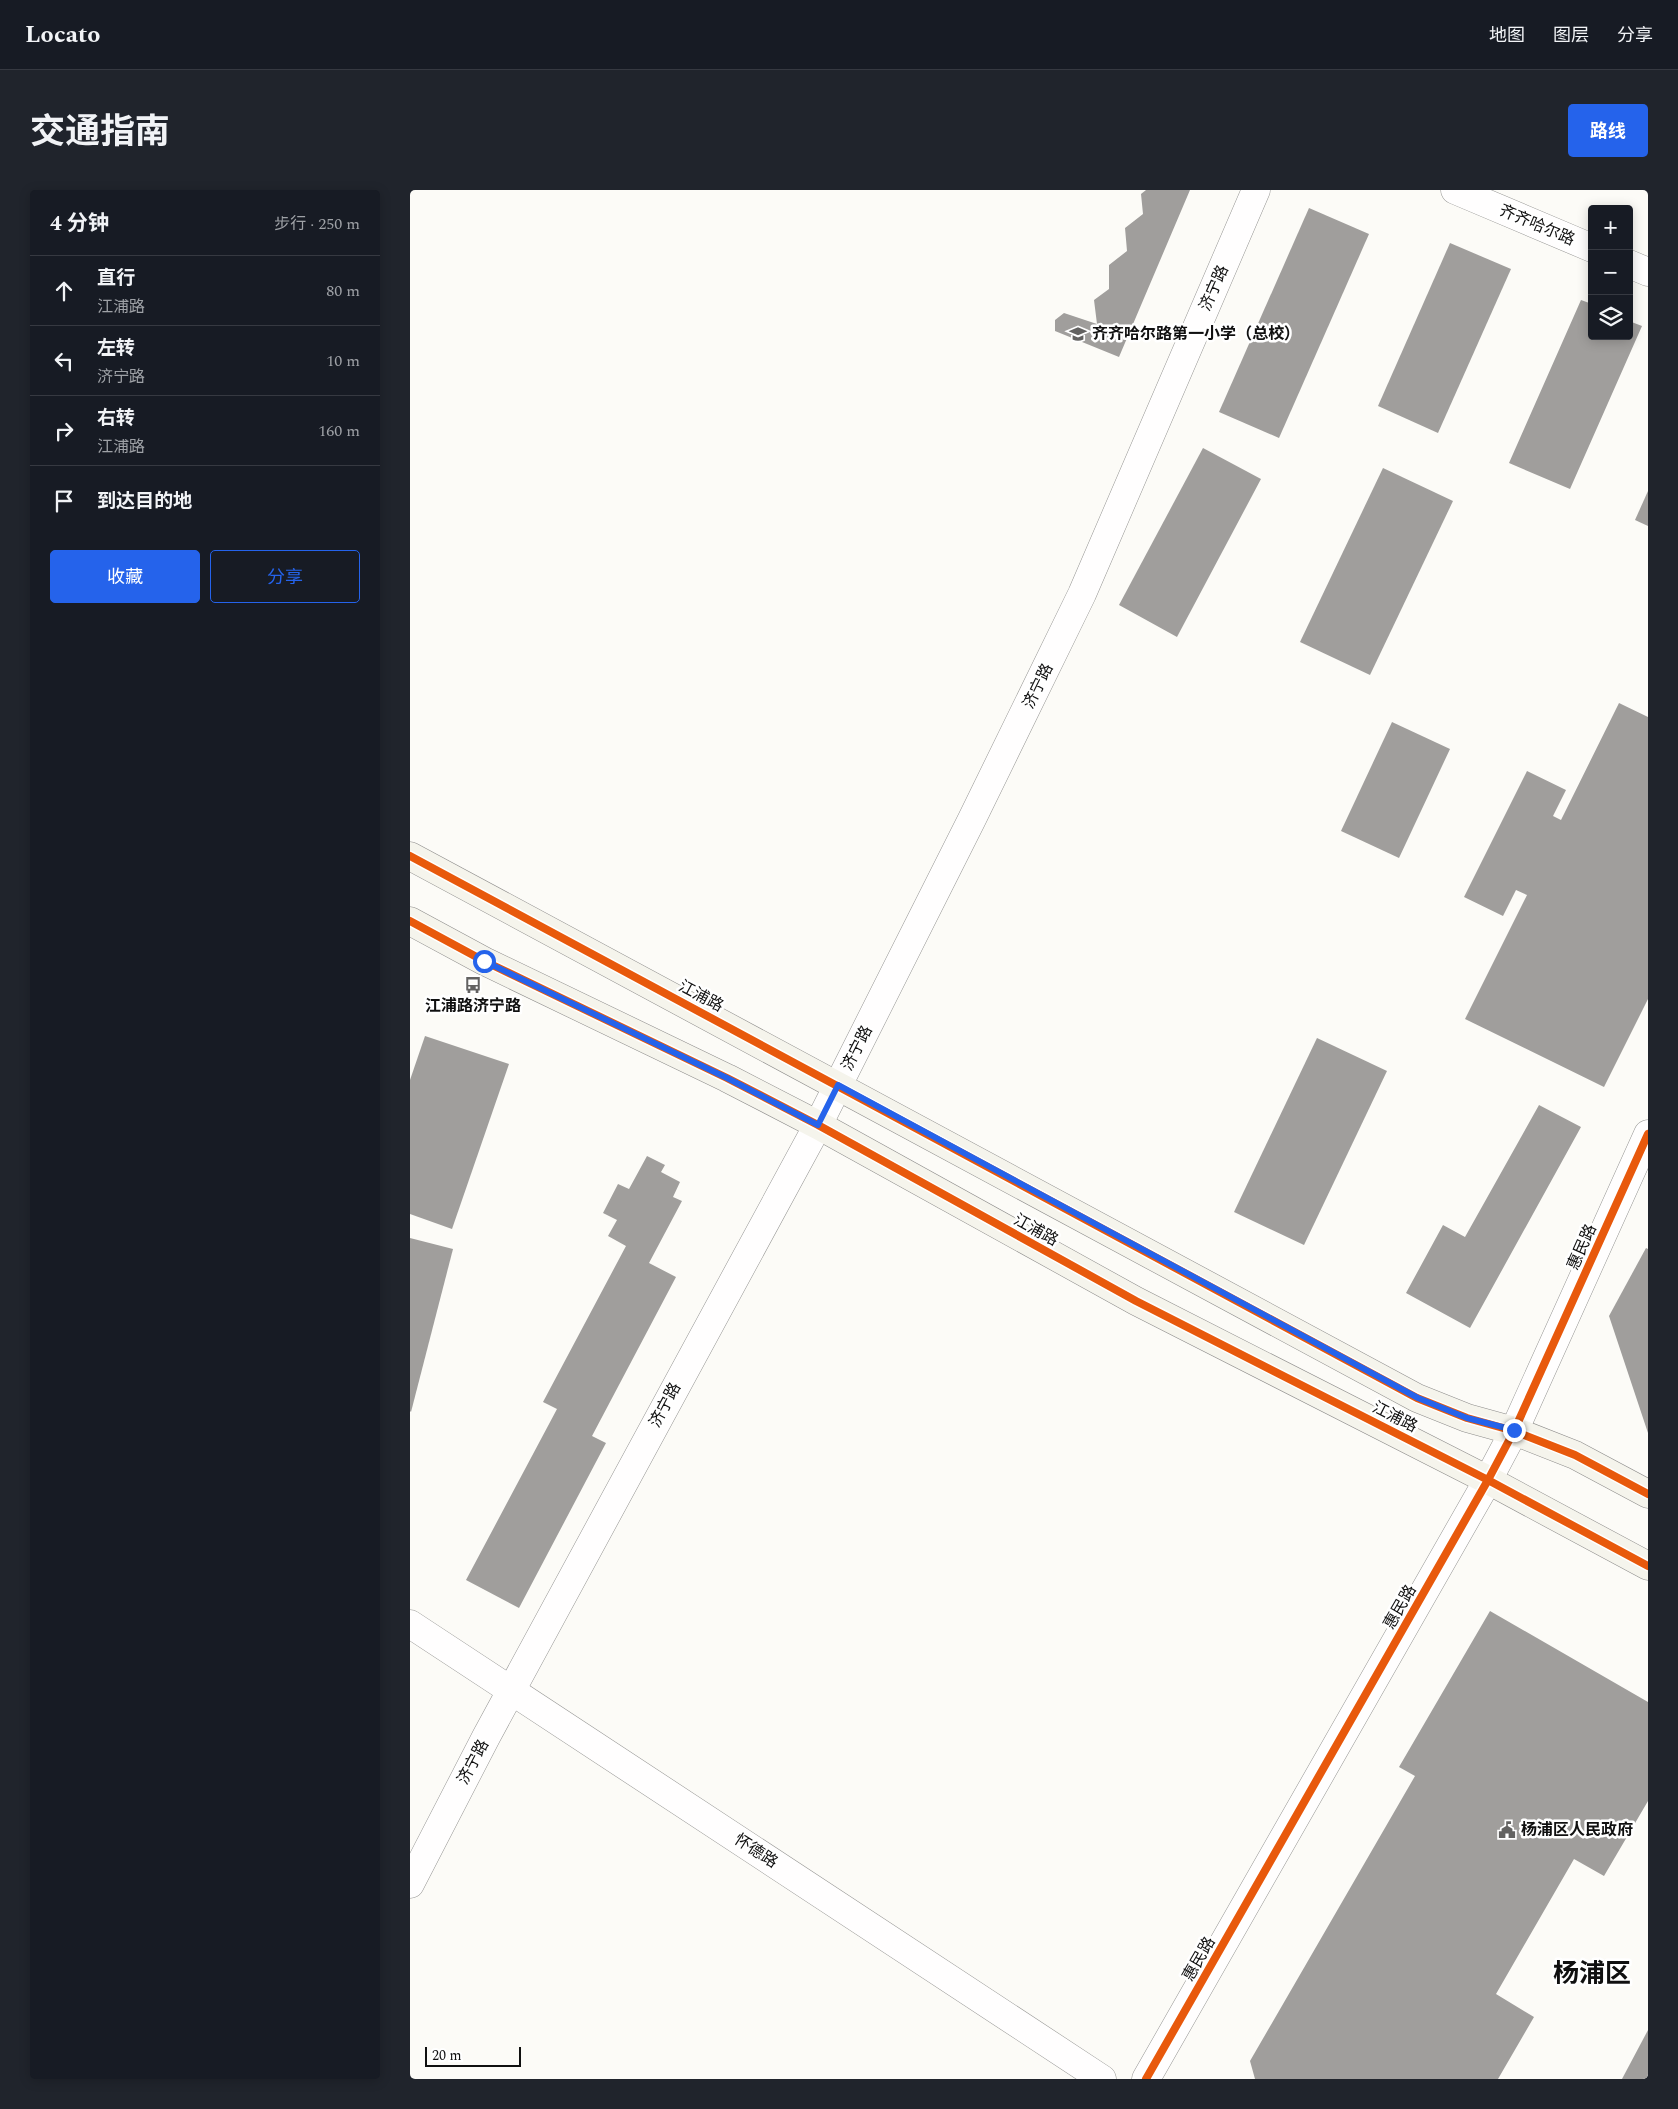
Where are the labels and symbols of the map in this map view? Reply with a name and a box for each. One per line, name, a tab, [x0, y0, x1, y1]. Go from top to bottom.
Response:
street label: 齐齐哈尔路	[1495, 198, 1579, 252]
street label: 济宁路	[1193, 261, 1235, 315]
place label: 齐齐哈尔路第一小学（总校）	[1092, 322, 1300, 346]
school or university icon: 齐齐哈尔路第一小学（总校）	[1068, 324, 1088, 344]
street label: 济宁路	[1017, 659, 1059, 713]
route start	[473, 950, 496, 973]
street label: 江浦路	[674, 974, 728, 1018]
bus stop icon: 江浦路济宁路	[463, 975, 483, 995]
place label: 江浦路济宁路	[425, 994, 521, 1018]
street label: 济宁路	[835, 1021, 879, 1075]
street label: 江浦路	[1009, 1208, 1063, 1252]
street label: 惠民路	[1561, 1220, 1603, 1274]
street label: 济宁路	[643, 1378, 687, 1432]
street label: 江浦路	[1368, 1395, 1422, 1439]
route end	[1503, 1419, 1526, 1442]
street label: 惠民路	[1378, 1580, 1422, 1634]
street label: 济宁路	[451, 1735, 495, 1789]
place label: 杨浦区人民政府	[1521, 1818, 1633, 1842]
public building icon: 杨浦区人民政府	[1497, 1820, 1517, 1840]
street label: 怀德路	[729, 1828, 783, 1874]
street label: 惠民路	[1177, 1932, 1221, 1986]
district label: 杨浦区	[1553, 1954, 1631, 1994]
scale bar	[425, 2044, 521, 2067]

